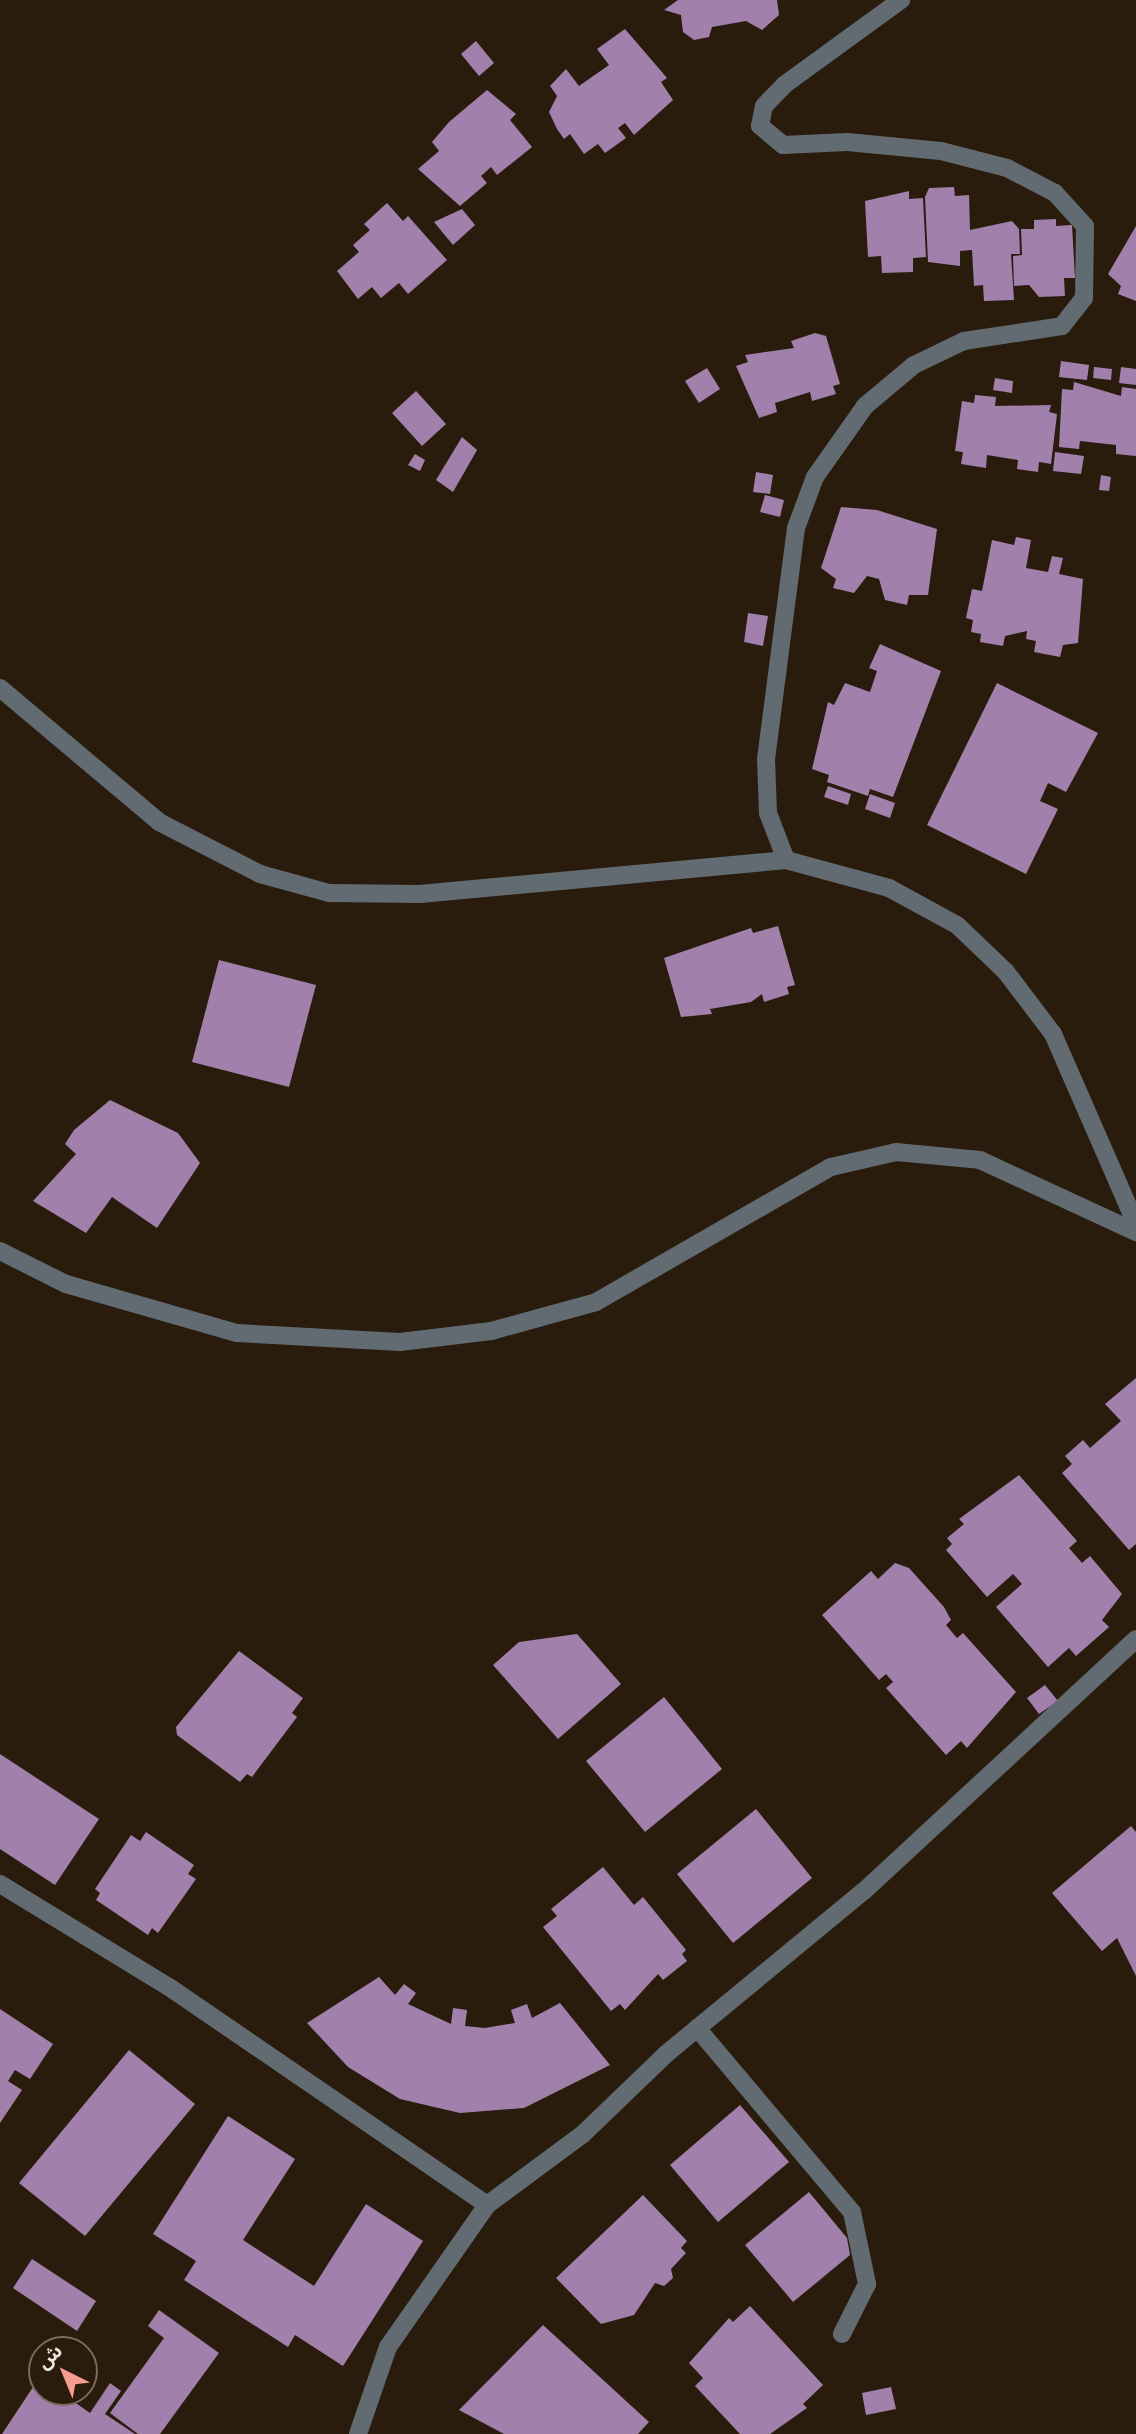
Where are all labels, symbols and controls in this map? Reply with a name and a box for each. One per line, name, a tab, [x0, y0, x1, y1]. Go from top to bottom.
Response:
north arrow	[28, 2336, 98, 2406]
text: ش	[33, 2340, 67, 2374]

